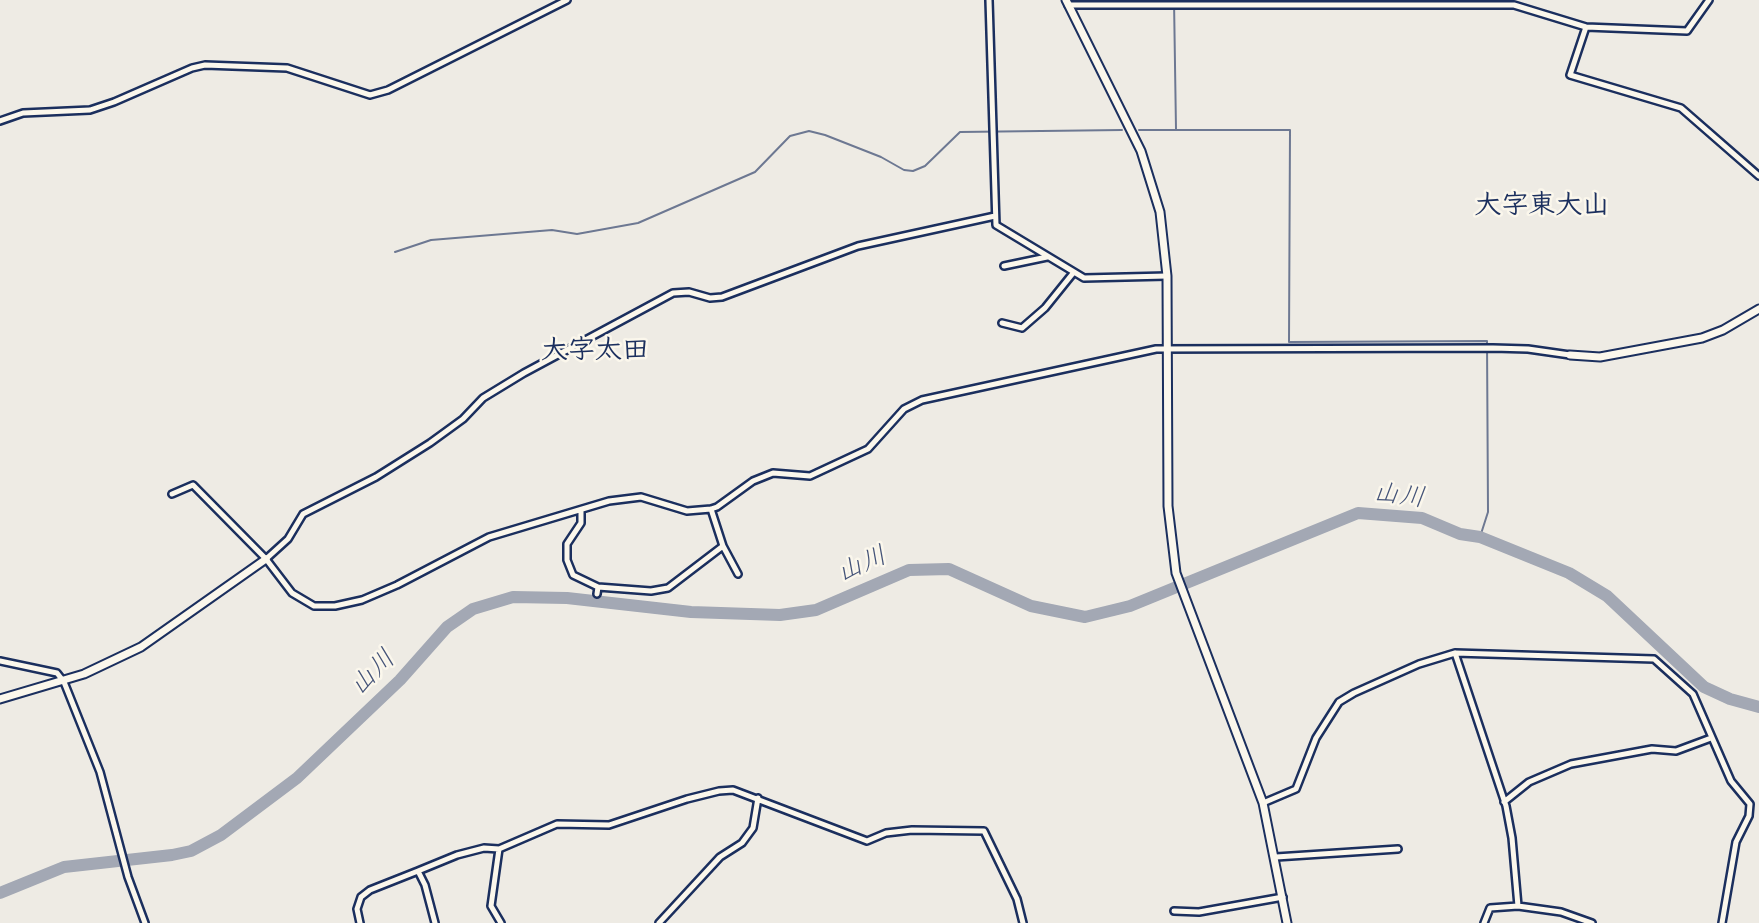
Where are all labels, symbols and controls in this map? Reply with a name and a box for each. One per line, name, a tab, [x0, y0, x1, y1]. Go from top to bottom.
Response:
district label: 大字東大山	[1475, 190, 1609, 222]
district label: 大字太田	[541, 335, 649, 367]
water label: 山川	[1371, 477, 1427, 515]
water label: 山川	[832, 540, 892, 590]
water label: 山川	[344, 644, 402, 702]

